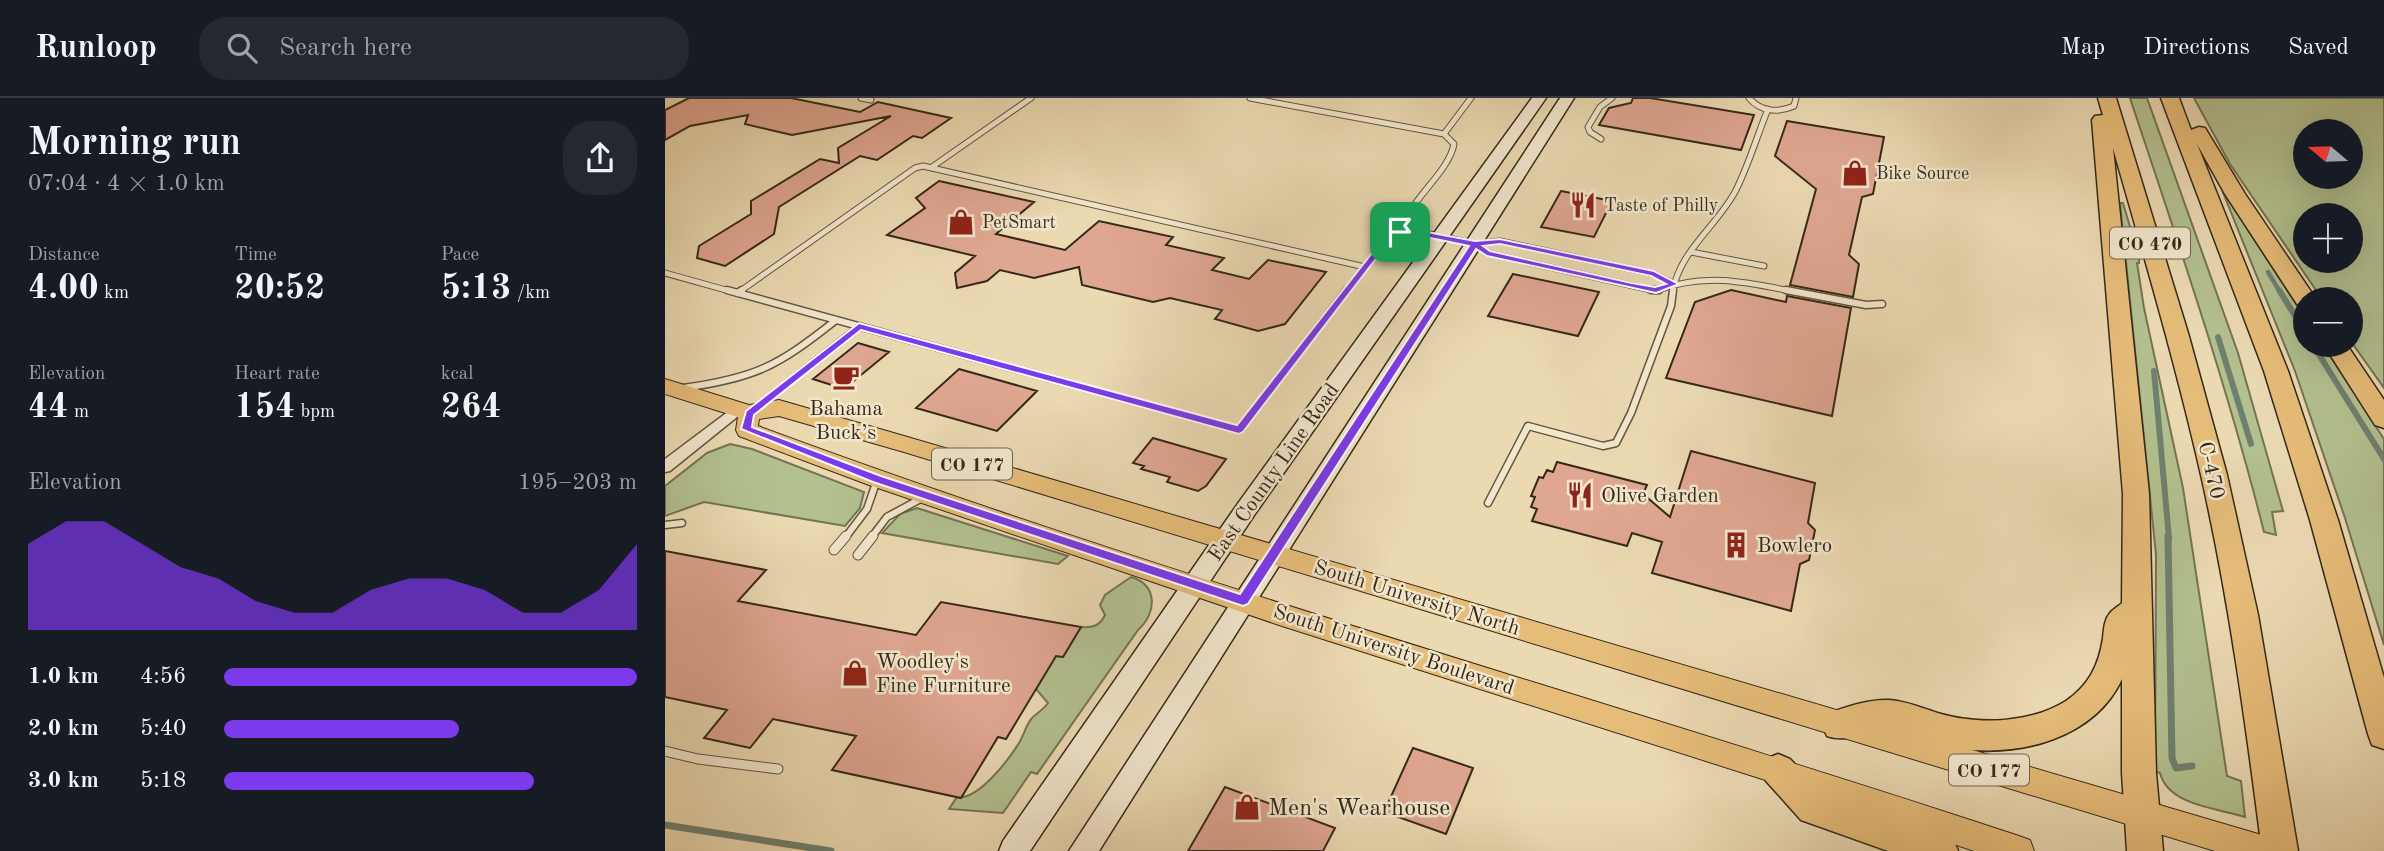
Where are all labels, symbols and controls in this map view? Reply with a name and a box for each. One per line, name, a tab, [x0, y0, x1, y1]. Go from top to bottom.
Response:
search box	[199, 17, 689, 80]
icon: search	[223, 29, 261, 67]
text: Runloop	[35, 32, 157, 65]
text: Search here	[279, 35, 412, 61]
text: Map	[2061, 36, 2105, 60]
text: Directions	[2143, 36, 2250, 60]
text: Saved	[2288, 36, 2349, 60]
north arrow	[2293, 119, 2363, 189]
map controls	[2293, 119, 2363, 357]
button: share	[563, 121, 637, 195]
text: Morning run	[28, 125, 241, 163]
shop icon: Bike Source	[1840, 158, 1870, 188]
place label: Bike Source	[1876, 165, 1969, 183]
text: 07:04 · 4 × 1.0 km	[28, 172, 225, 195]
restaurant icon: Taste of Philly	[1568, 190, 1598, 220]
place label: Taste of Philly	[1604, 197, 1719, 215]
pin	[1370, 202, 1430, 262]
button: +	[2293, 203, 2363, 273]
shop icon: PetSmart	[946, 207, 976, 237]
icon: arrive	[1381, 213, 1419, 251]
place label: PetSmart	[982, 214, 1056, 232]
road number: CO 470	[2110, 228, 2190, 258]
text: Distance	[28, 246, 100, 265]
text: Time	[234, 246, 277, 265]
text: Pace	[441, 246, 479, 265]
text: 4.00	[28, 271, 99, 306]
text: 20:52	[234, 271, 325, 306]
text: 5:13	[441, 271, 511, 306]
text: km	[99, 284, 129, 303]
text: /km	[511, 284, 550, 303]
button: −	[2293, 287, 2363, 357]
cafe icon: Bahama Buck’s	[831, 362, 861, 392]
text: Elevation	[28, 365, 105, 384]
text: Heart rate	[234, 365, 320, 384]
text: kcal	[441, 365, 473, 384]
street label: East County Line Road	[1205, 380, 1344, 566]
text: 44	[28, 390, 69, 425]
text: 154	[234, 390, 295, 425]
text: 264	[441, 390, 502, 425]
place label: Bahama Buck’s	[809, 399, 883, 444]
text: m	[69, 403, 89, 422]
text: bpm	[295, 403, 335, 422]
street label: C-470	[2194, 440, 2227, 501]
road number: CO 177	[932, 448, 1012, 480]
text: Elevation	[28, 471, 122, 494]
text: 195–203 m	[518, 471, 637, 494]
restaurant icon: Olive Garden	[1565, 480, 1595, 510]
place label: Olive Garden	[1601, 486, 1719, 507]
building icon: Bowlero	[1721, 530, 1751, 560]
place label: Bowlero	[1757, 536, 1832, 557]
street label: South University North	[1311, 557, 1522, 640]
street label: South University Boulevard	[1270, 601, 1517, 699]
place label: Woodley's Fine Furniture	[876, 652, 1011, 697]
shop icon: Woodley's Fine Furniture	[840, 658, 870, 688]
text: 1.0 km	[28, 665, 99, 688]
text: 4:56	[140, 665, 186, 688]
text: 2.0 km	[28, 717, 99, 740]
text: 5:40	[140, 717, 186, 740]
road number: CO 177	[1949, 754, 2029, 786]
text: 3.0 km	[28, 769, 99, 792]
text: 5:18	[140, 769, 186, 792]
shop icon: Men's Wearhouse	[1232, 792, 1262, 822]
place label: Men's Wearhouse	[1268, 797, 1450, 821]

